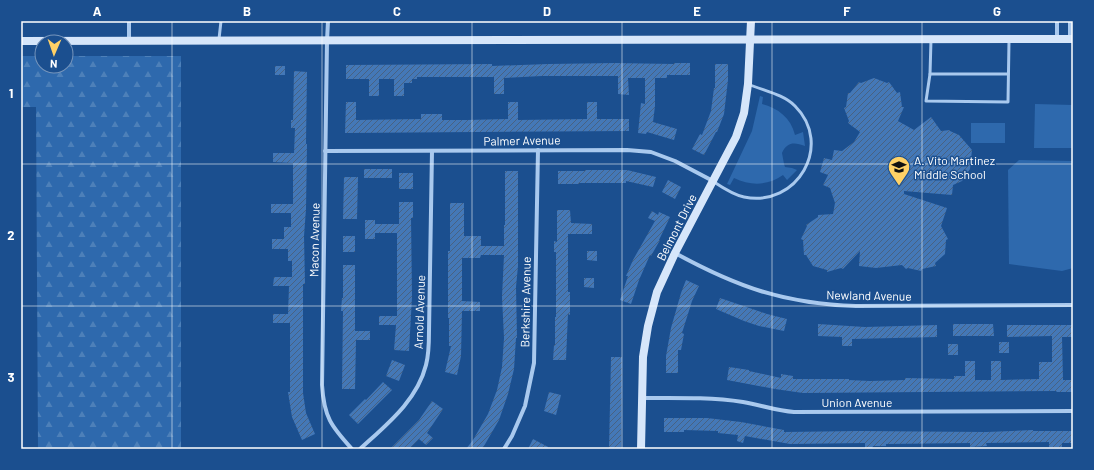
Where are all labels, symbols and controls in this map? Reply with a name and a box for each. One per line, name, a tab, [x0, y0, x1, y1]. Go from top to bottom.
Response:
text: A	[93, 3, 102, 19]
text: B	[243, 3, 251, 19]
text: C	[393, 3, 401, 19]
text: D	[543, 3, 551, 19]
text: E	[693, 3, 701, 19]
text: F	[843, 3, 851, 19]
text: G	[993, 3, 1001, 19]
north arrow	[34, 34, 74, 74]
text: N	[50, 58, 58, 71]
text: 1	[9, 85, 13, 101]
street label: Palmer Avenue	[483, 132, 561, 148]
place label: A. Vito Martinez Middle School	[914, 153, 995, 181]
school or university icon: A. Vito Martinez Middle School	[886, 154, 912, 187]
street label: Belmont Drive	[653, 191, 699, 263]
street label: Macon Avenue	[306, 203, 322, 277]
text: 2	[7, 227, 15, 243]
street label: Berkshire Avenue	[517, 256, 533, 348]
street label: Arnold Avenue	[411, 275, 427, 349]
street label: Newland Avenue	[826, 287, 912, 303]
text: 3	[7, 369, 15, 385]
street label: Union Avenue	[822, 395, 892, 409]

